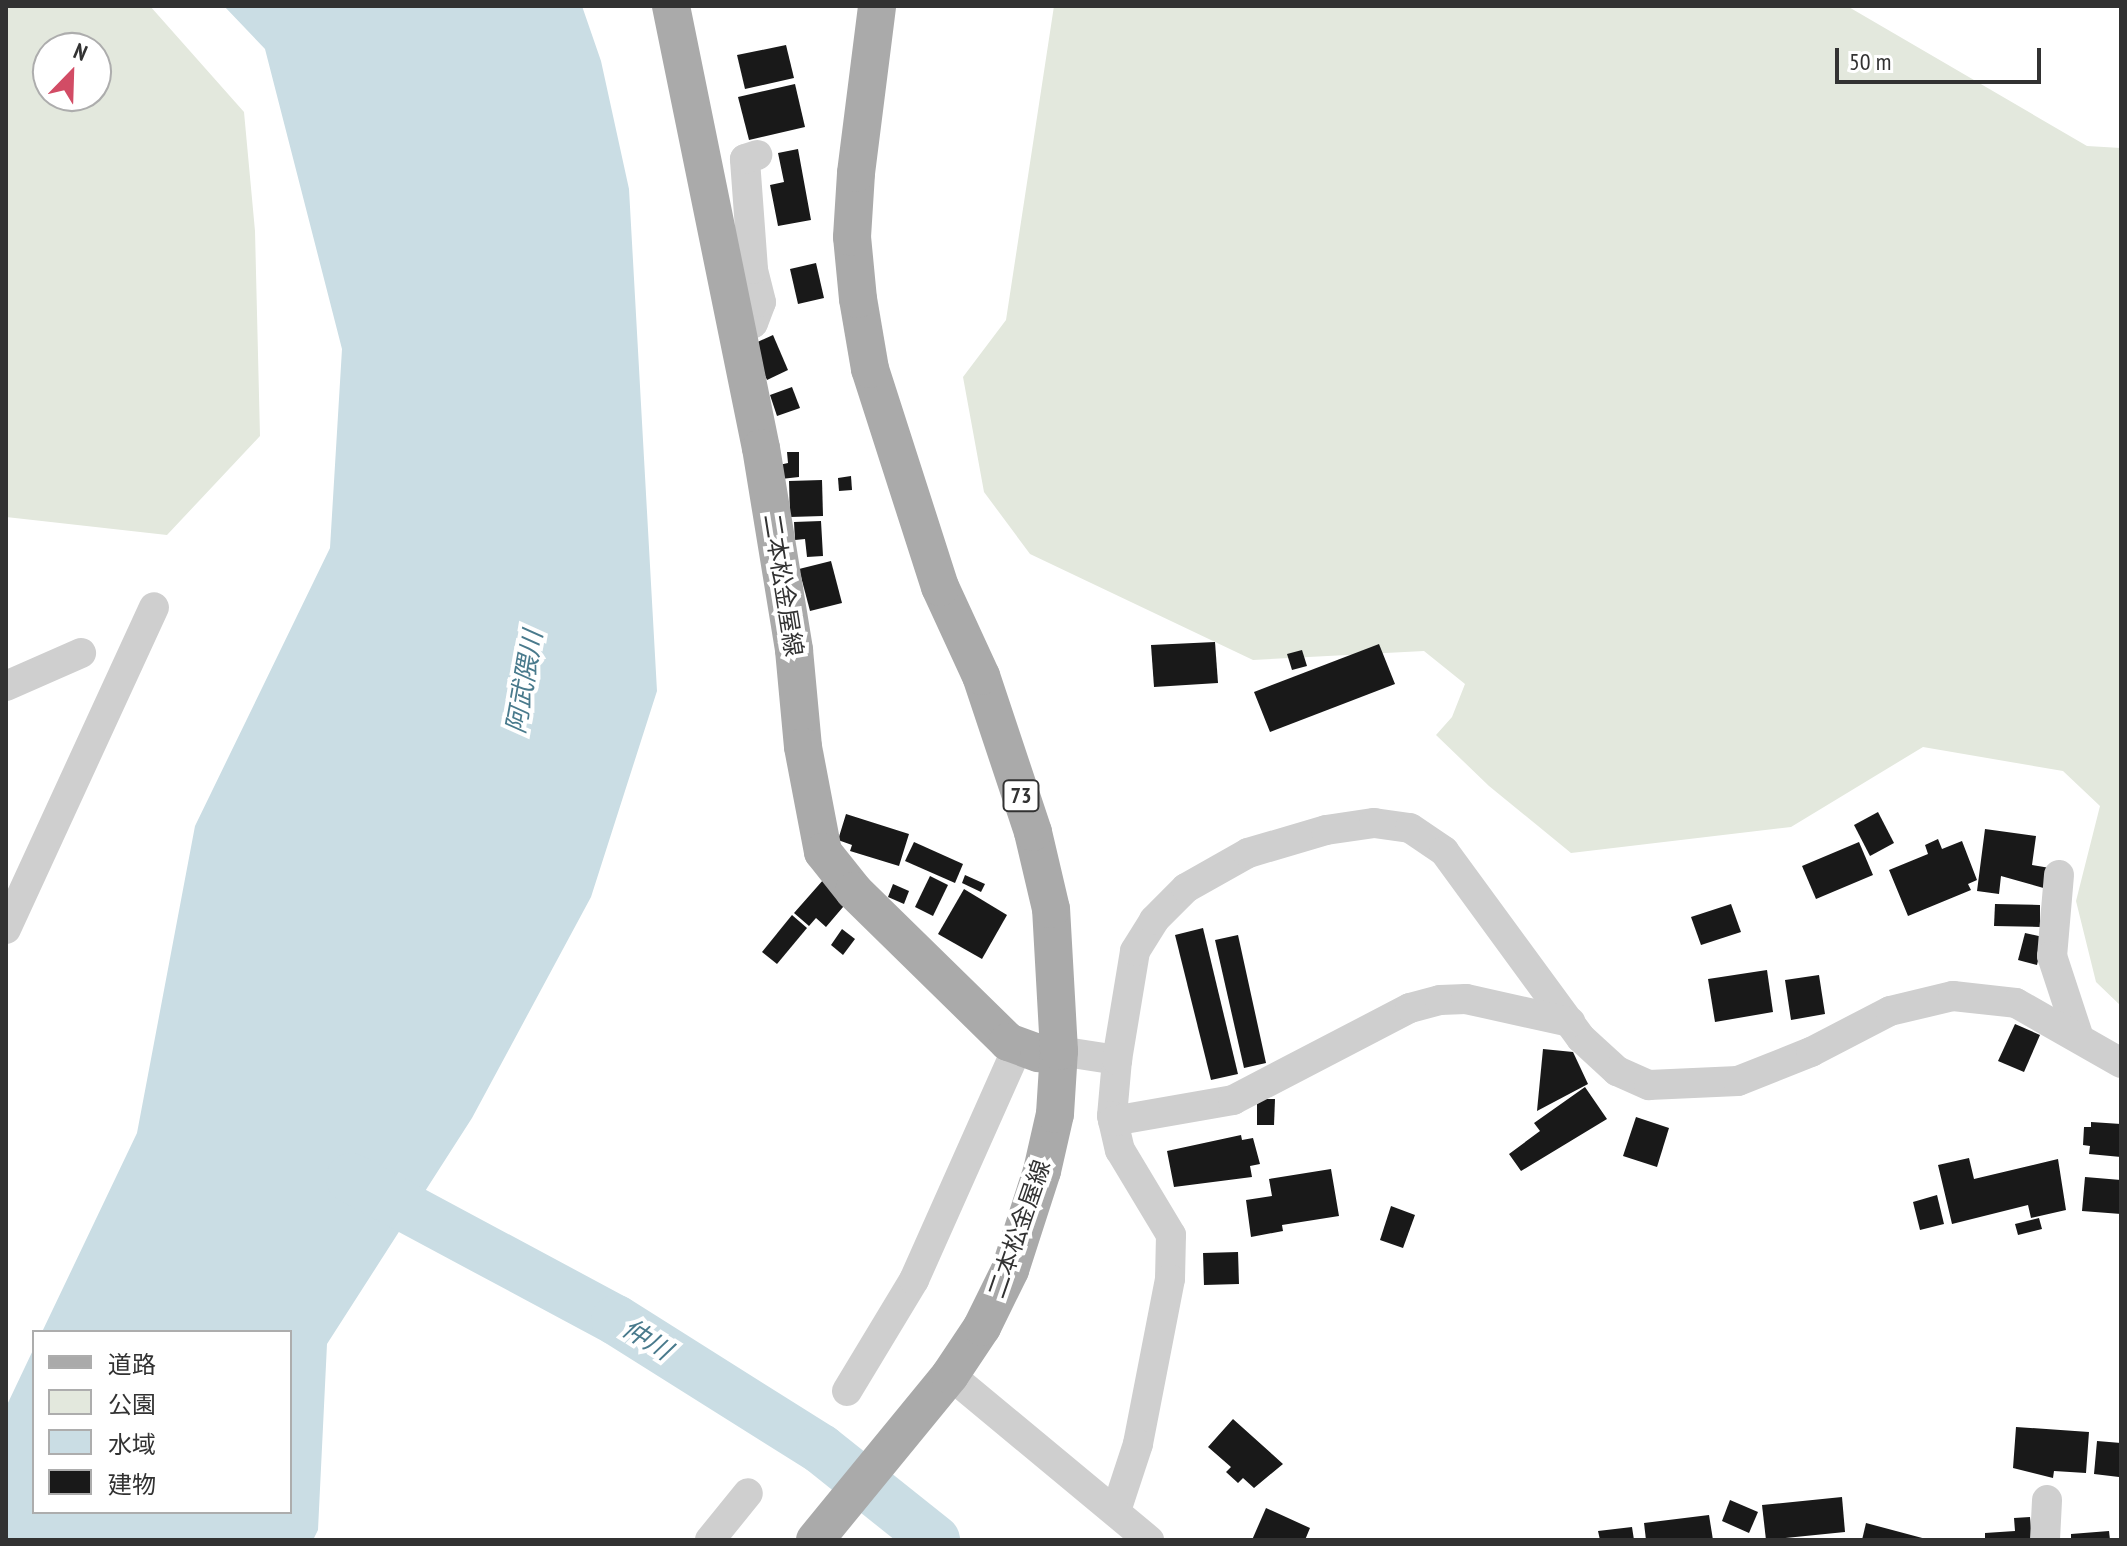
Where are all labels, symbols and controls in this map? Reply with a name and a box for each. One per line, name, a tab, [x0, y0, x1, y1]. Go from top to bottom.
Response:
north arrow	[32, 32, 112, 112]
scale bar	[1839, 32, 2045, 82]
text: N	[70, 37, 92, 67]
text: 50 m	[1849, 46, 1891, 77]
street label: 二本松金屋線	[758, 512, 808, 658]
water label: 阿武隈川	[500, 628, 548, 736]
road number: 73	[1001, 778, 1041, 814]
street label: 二本松金屋線	[982, 1156, 1056, 1302]
water label: 仲川	[617, 1312, 677, 1366]
legend	[32, 1330, 292, 1514]
text: 道路	[108, 1349, 156, 1380]
text: 公園	[108, 1389, 156, 1420]
text: 水域	[108, 1429, 156, 1460]
text: 建物	[108, 1469, 156, 1500]

